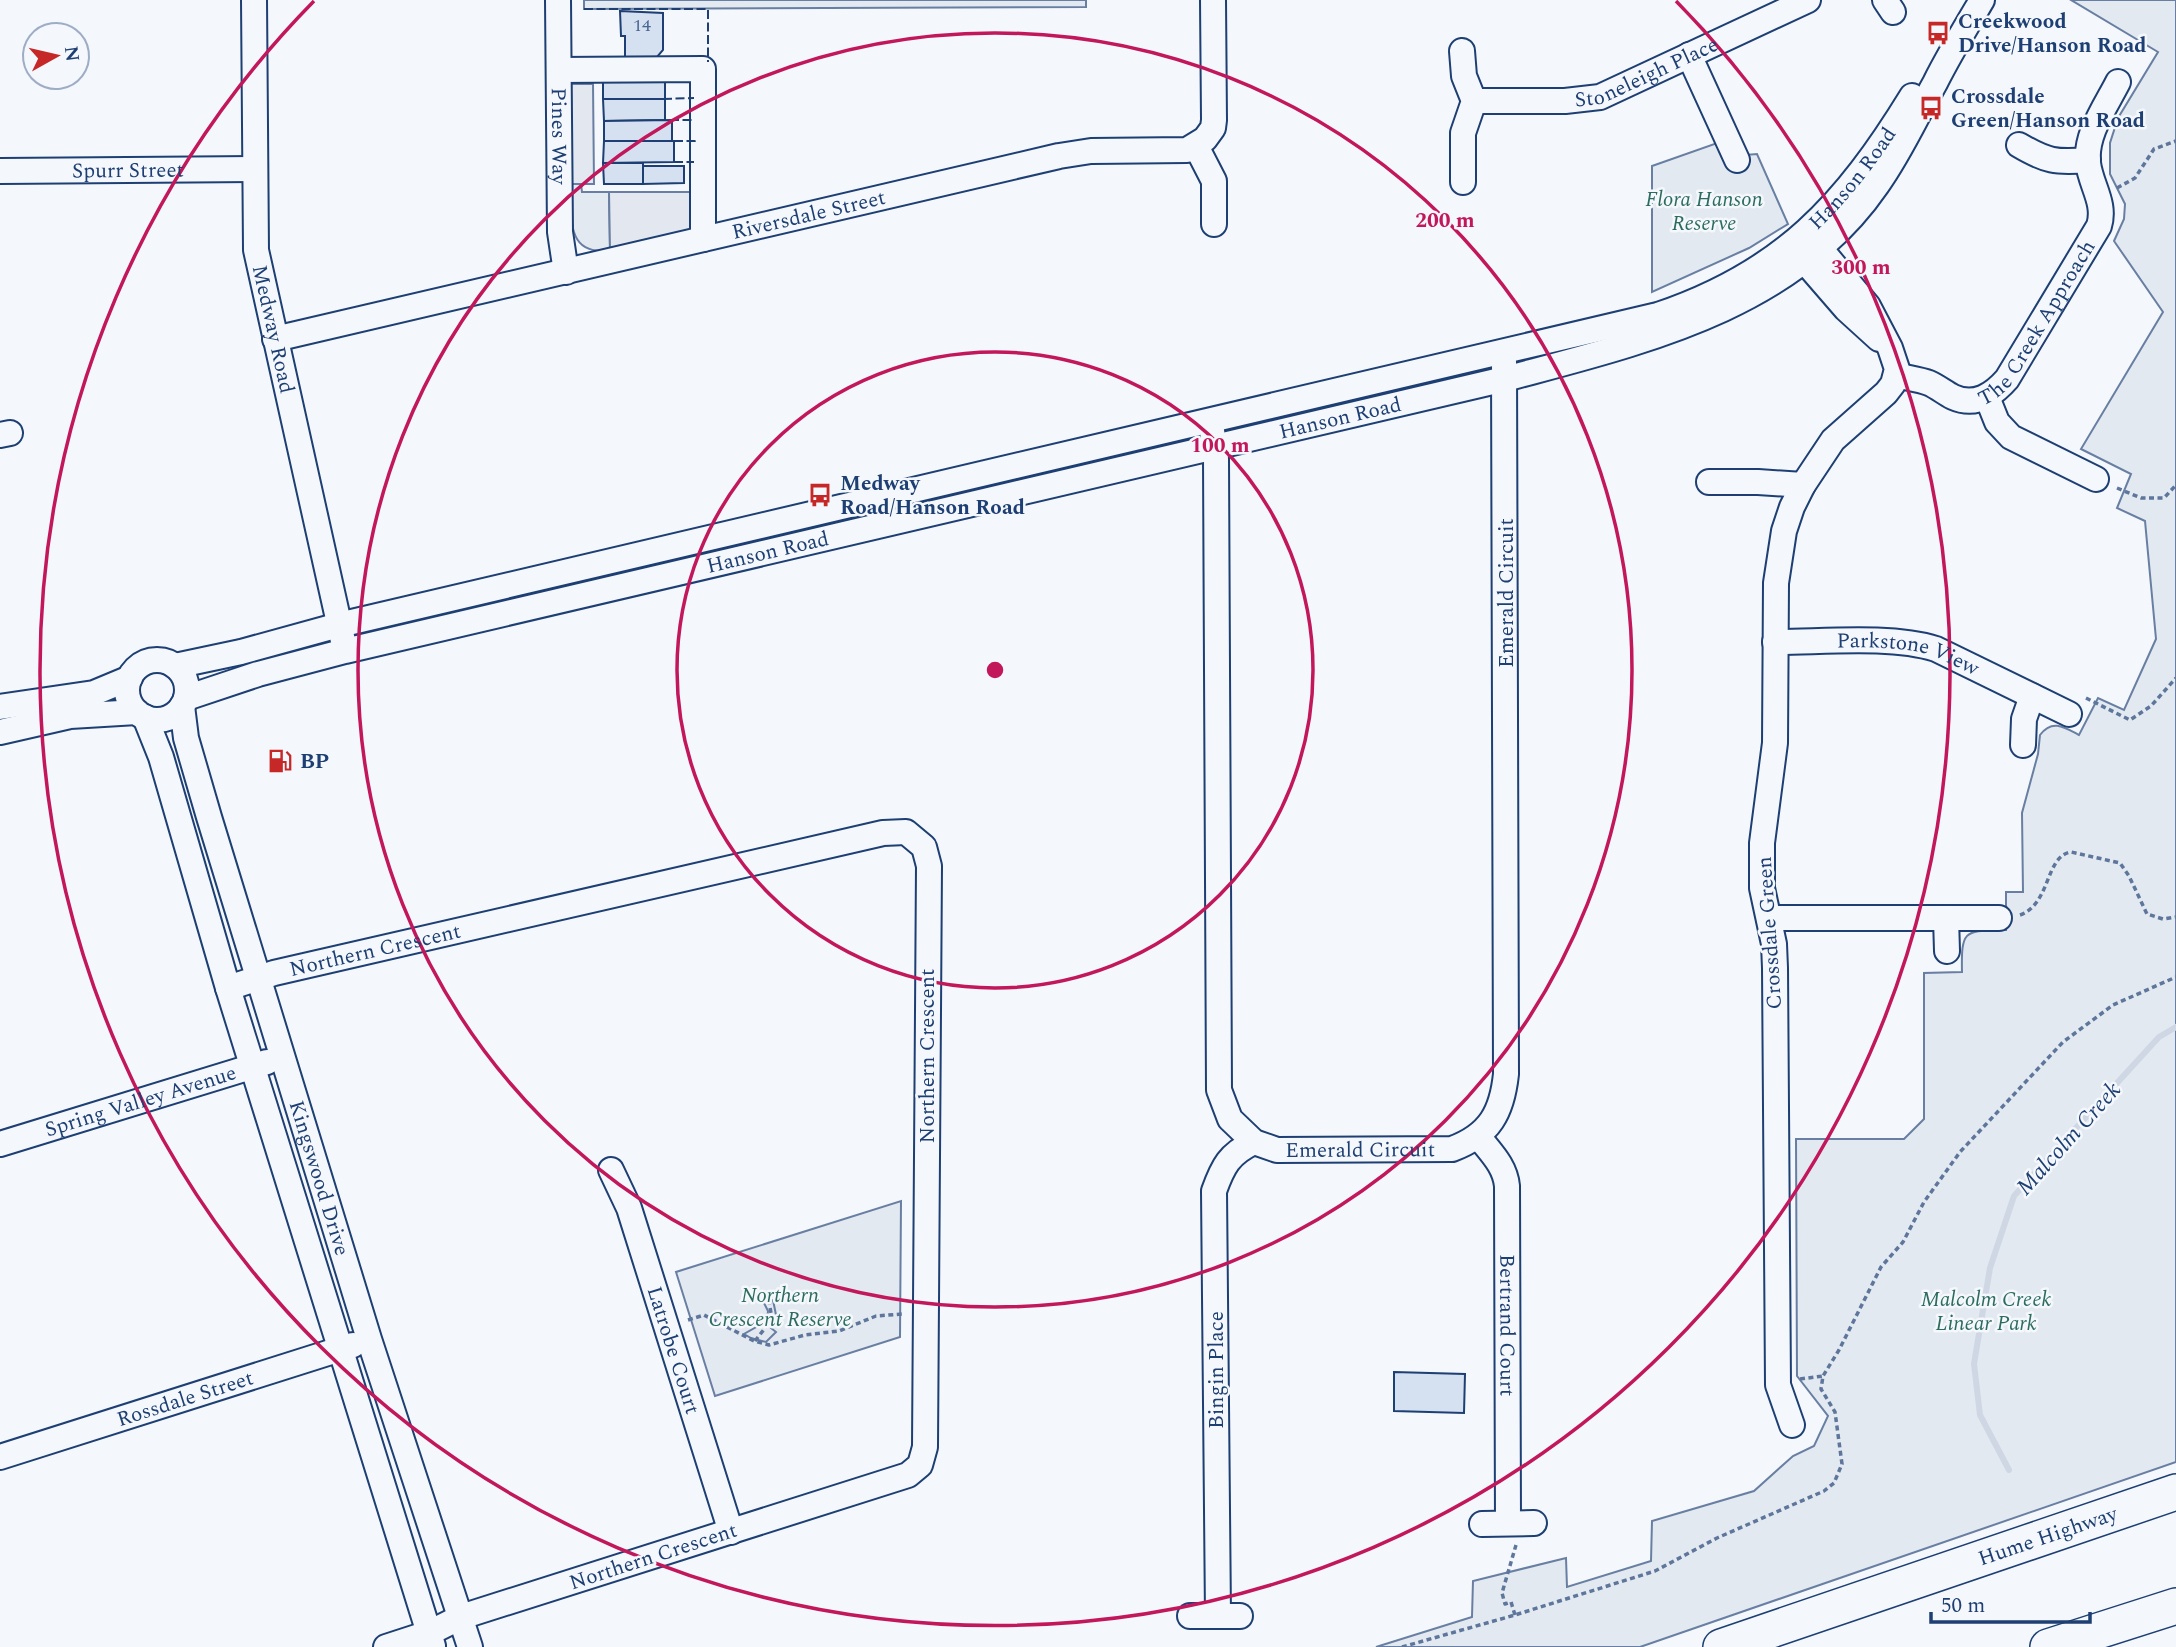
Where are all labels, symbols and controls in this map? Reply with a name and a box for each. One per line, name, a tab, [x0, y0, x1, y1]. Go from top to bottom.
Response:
place label: Creekwood Drive/Hanson Road	[1958, 6, 2147, 62]
house number: 14	[633, 12, 651, 39]
bus stop icon: Creekwood Drive/Hanson Road	[1924, 19, 1952, 47]
north arrow	[21, 21, 91, 91]
street label: Stoneleigh Place	[1573, 29, 1724, 117]
text: N	[56, 44, 87, 64]
place label: Crossdale Green/Hanson Road	[1951, 81, 2145, 137]
street label: Pines Way	[542, 87, 575, 186]
bus stop icon: Crossdale Green/Hanson Road	[1917, 94, 1945, 122]
street label: Hanson Road	[1802, 121, 1905, 238]
street label: Spurr Street	[72, 155, 184, 187]
street label: Riversdale Street	[729, 182, 889, 249]
park label: Flora Hanson Reserve	[1645, 184, 1763, 240]
text: 200 m	[1415, 205, 1475, 237]
street label: The Creek Approach	[1973, 234, 2104, 415]
text: 300 m	[1831, 252, 1891, 284]
street label: Medway Road	[243, 262, 302, 397]
street label: Hanson Road	[1276, 389, 1405, 448]
text: 100 m	[1190, 430, 1250, 462]
place label: Medway Road/Hanson Road	[840, 468, 1025, 524]
bus stop icon: Medway Road/Hanson Road	[806, 481, 834, 509]
street label: Emerald Circuit	[1491, 518, 1523, 668]
street label: Hanson Road	[703, 523, 832, 583]
street label: Parkstone View	[1836, 625, 1985, 685]
centre of rings	[983, 658, 1007, 682]
place label: BP	[300, 746, 329, 778]
fuel station icon: BP	[266, 747, 294, 775]
street label: Crossdale Green	[1749, 855, 1791, 1011]
street label: Northern Crescent	[286, 916, 464, 986]
street label: Northern Crescent	[912, 969, 944, 1143]
street label: Spring Valley Avenue	[41, 1057, 241, 1146]
water label: Malcolm Creek	[2008, 1074, 2130, 1204]
street label: Kingswood Drive	[280, 1096, 358, 1260]
street label: Emerald Circuit	[1285, 1134, 1435, 1167]
street label: Bertrand Court	[1490, 1254, 1523, 1397]
park label: Northern Crescent Reserve	[708, 1280, 852, 1336]
street label: Latrobe Court	[638, 1282, 708, 1418]
park label: Malcolm Creek Linear Park	[1921, 1284, 2051, 1340]
street label: Bingin Place	[1201, 1311, 1233, 1429]
street label: Rossdale Street	[113, 1363, 258, 1436]
street label: Hume Highway	[1974, 1498, 2123, 1575]
street label: Northern Crescent	[565, 1515, 741, 1599]
scale bar	[1931, 1580, 2090, 1624]
text: 50 m	[1941, 1590, 1985, 1622]

